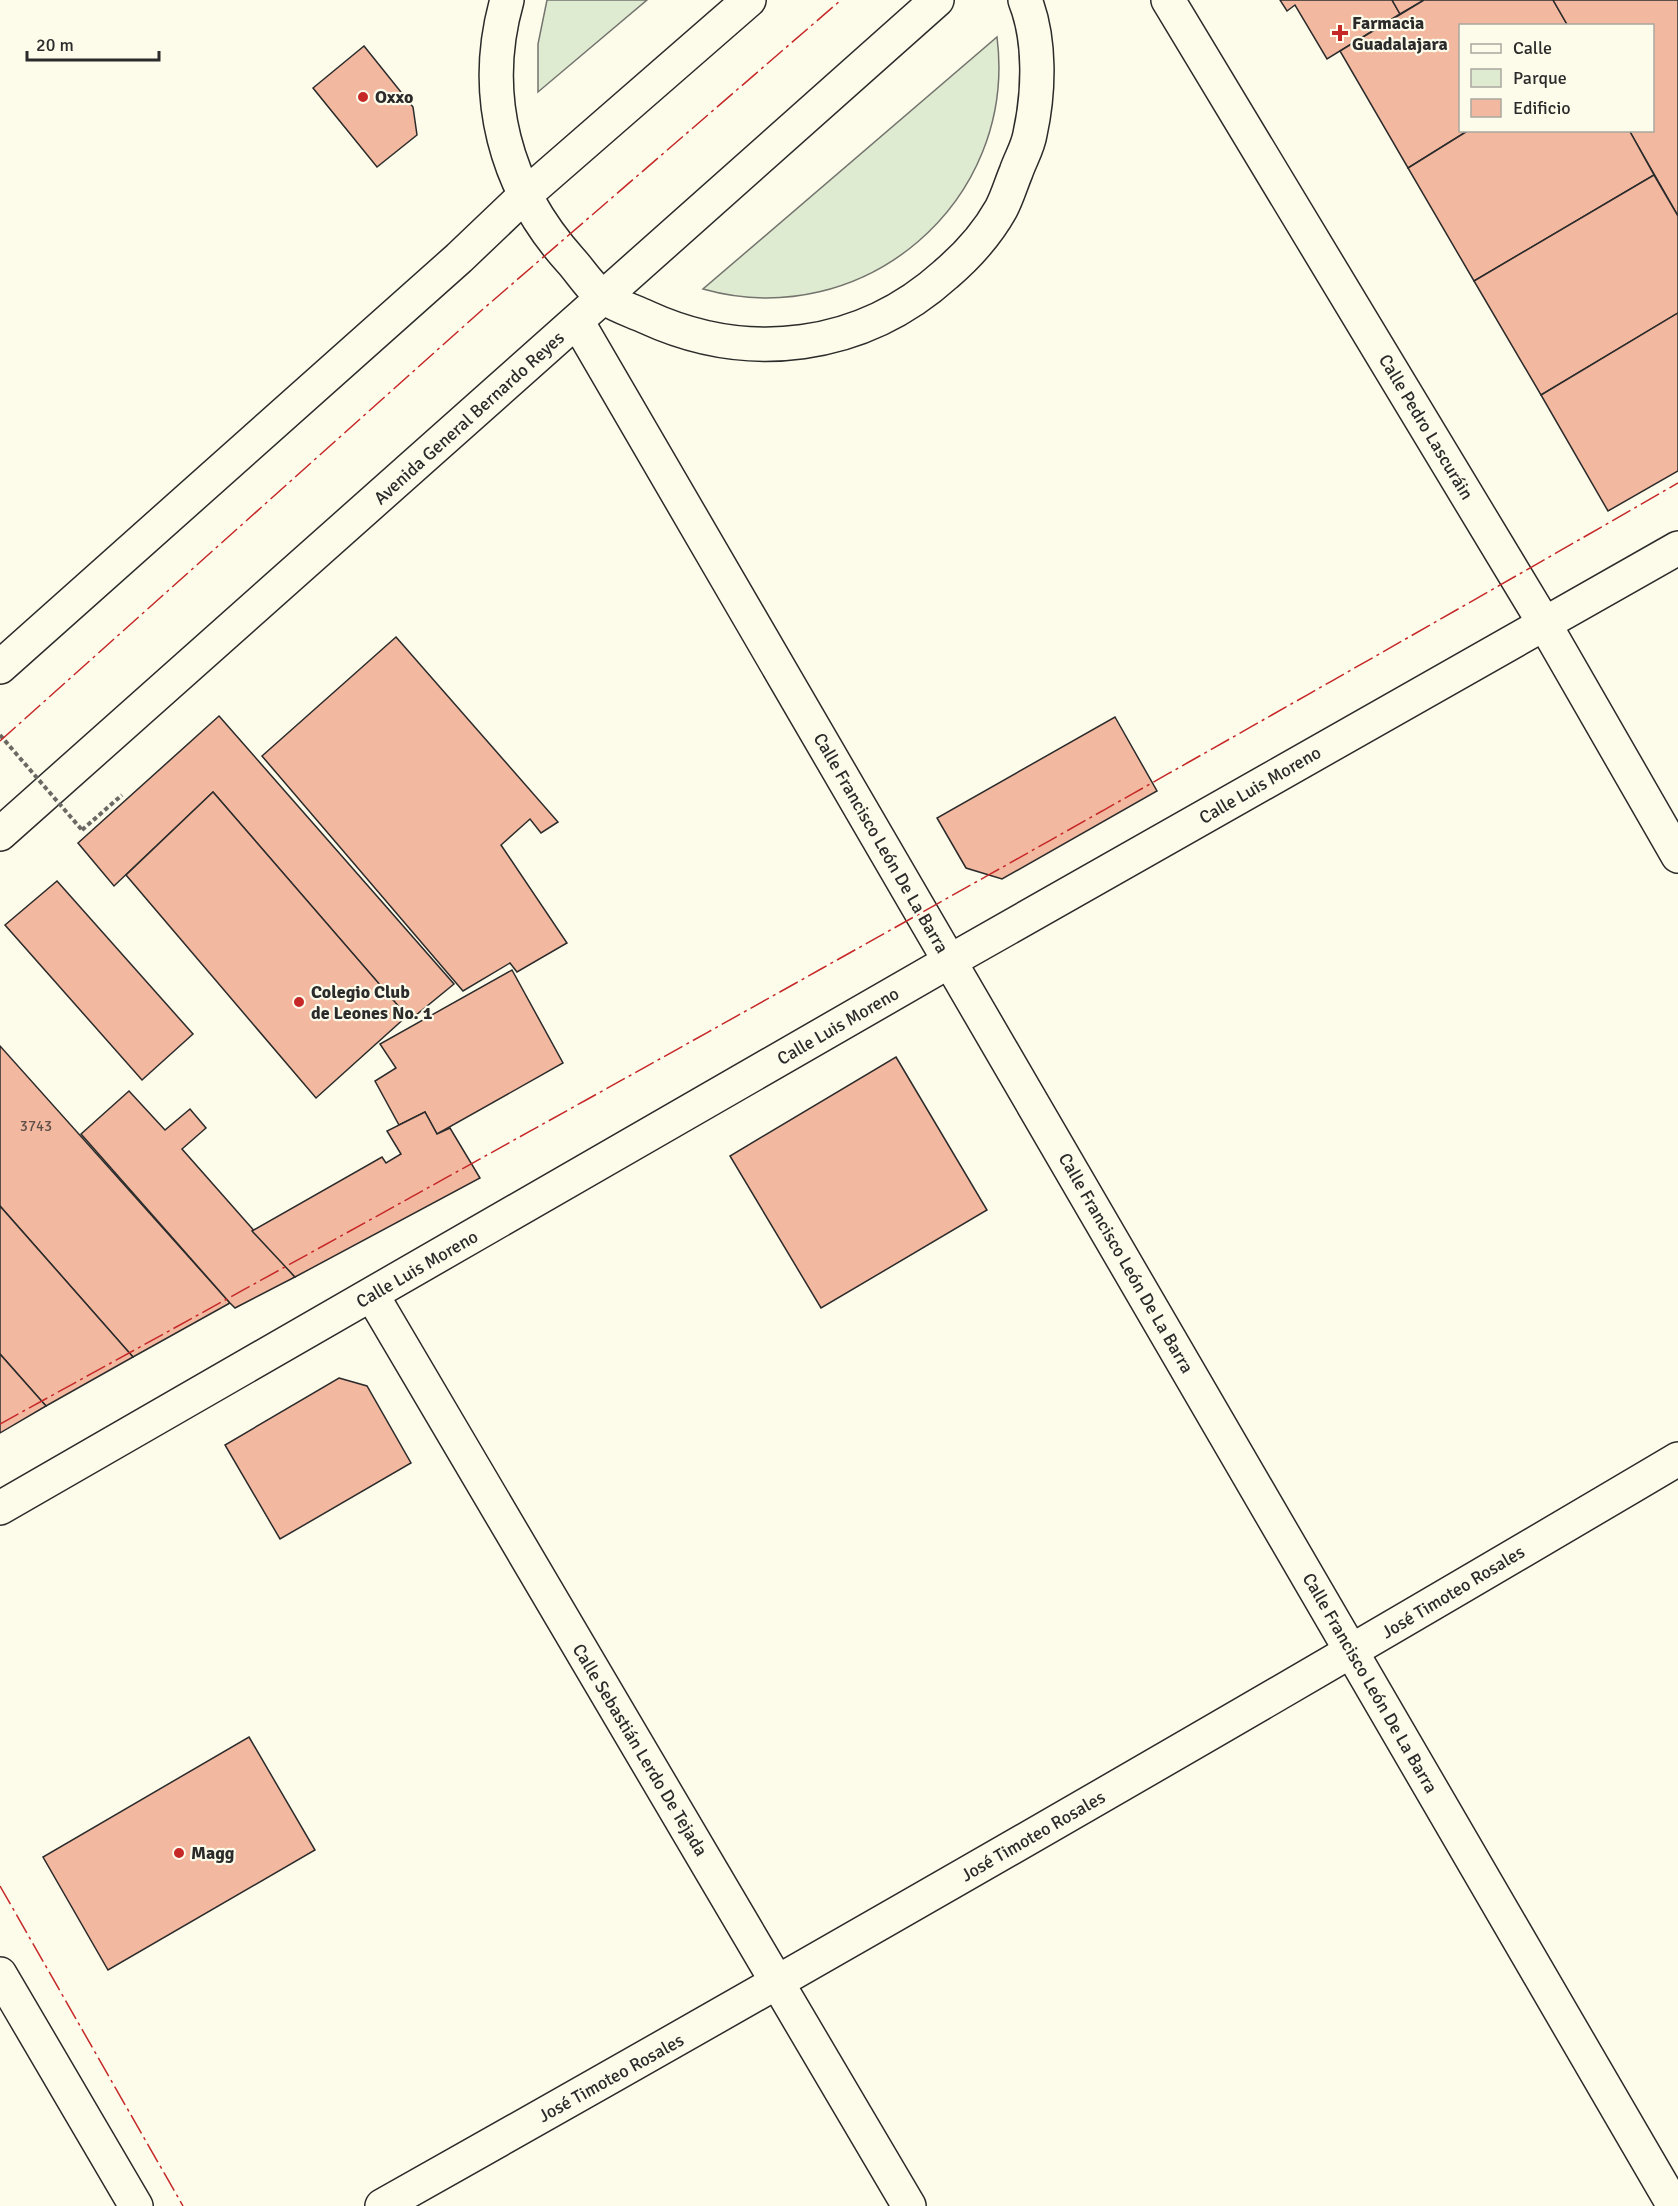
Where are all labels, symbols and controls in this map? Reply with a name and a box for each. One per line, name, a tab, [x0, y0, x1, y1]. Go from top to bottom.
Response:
place label: Farmacia Guadalajara	[1352, 12, 1448, 55]
scale bar	[27, 24, 159, 62]
legend	[1459, 24, 1654, 132]
marker: Farmacia Guadalajara	[1333, 26, 1347, 40]
text: 20 m	[36, 34, 74, 56]
text: Calle	[1513, 37, 1552, 59]
text: Parque	[1513, 67, 1567, 89]
place label: Oxxo	[375, 86, 413, 108]
marker: Oxxo	[356, 90, 370, 104]
text: Edificio	[1513, 97, 1571, 119]
street label: Avenida General Bernardo Reyes	[369, 327, 569, 509]
street label: Calle Pedro Lascuráin	[1374, 350, 1478, 504]
street label: Calle Francisco León De La Barra	[809, 729, 953, 957]
street label: Calle Luis Moreno	[1195, 741, 1325, 829]
place label: Colegio Club de Leones No. 1	[311, 981, 433, 1024]
street label: Calle Luis Moreno	[773, 982, 903, 1070]
marker: Colegio Club de Leones No. 1	[292, 995, 306, 1009]
house number: 3743	[20, 1117, 52, 1135]
street label: Calle Francisco León De La Barra	[1054, 1149, 1198, 1377]
street label: Calle Luis Moreno	[352, 1225, 482, 1313]
street label: José Timoteo Rosales	[1377, 1541, 1529, 1643]
street label: Calle Francisco León De La Barra	[1298, 1569, 1442, 1797]
street label: Calle Sebastián Lerdo De Tejada	[568, 1640, 712, 1860]
street label: José Timoteo Rosales	[957, 1786, 1109, 1886]
place label: Magg	[191, 1842, 235, 1864]
marker: Magg	[172, 1846, 186, 1860]
street label: José Timoteo Rosales	[534, 2029, 688, 2127]

